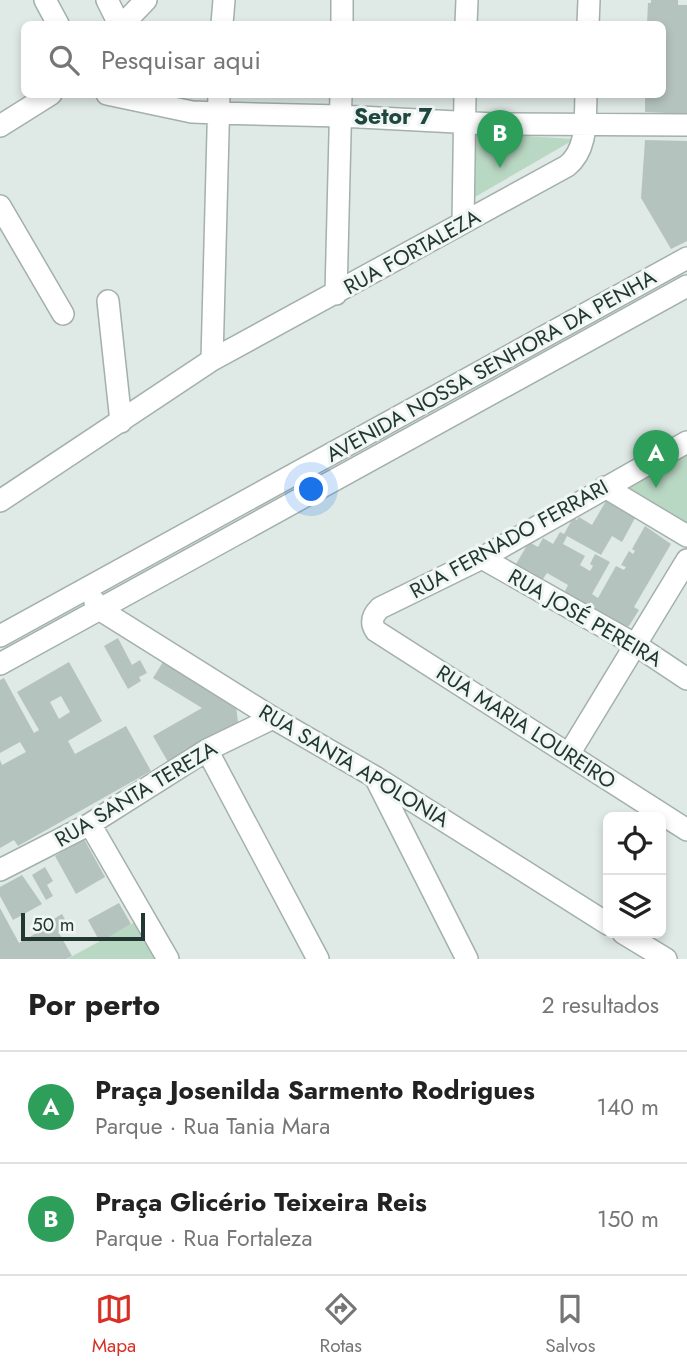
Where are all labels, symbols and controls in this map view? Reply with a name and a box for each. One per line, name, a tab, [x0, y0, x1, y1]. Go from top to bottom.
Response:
search box	[21, 21, 666, 98]
icon: search	[45, 41, 83, 79]
text: Pesquisar aqui	[101, 41, 261, 79]
district label: Setor 7	[354, 99, 432, 133]
pin: B	[477, 110, 523, 168]
street label: RUA FORTALEZA	[338, 202, 486, 302]
street label: AVENIDA NOSSA SENHORA DA PENHA	[322, 264, 660, 468]
pin: A	[633, 430, 679, 488]
your location	[294, 472, 328, 506]
street label: RUA FERNADO FERRARI	[404, 472, 614, 606]
street label: RUA JOSÉ PEREIRA	[503, 562, 668, 674]
street label: RUA MARIA LOUREIRO	[430, 658, 622, 796]
street label: RUA SANTA APOLONIA	[253, 697, 455, 835]
street label: RUA SANTA TEREZA	[49, 734, 223, 854]
map controls	[603, 812, 666, 938]
button: locate	[603, 812, 666, 875]
button: layers	[603, 875, 666, 938]
scale bar	[21, 910, 145, 942]
text: 50 m	[32, 911, 75, 938]
text: Por perto	[28, 983, 160, 1026]
text: 2 resultados	[541, 988, 659, 1022]
text: Praça Josenilda Sarmento Rodrigues	[95, 1071, 535, 1109]
text: A	[43, 1090, 59, 1124]
text: 140 m	[597, 1090, 659, 1124]
text: Parque · Rua Tania Mara	[95, 1109, 330, 1143]
text: Praça Glicério Teixeira Reis	[95, 1183, 427, 1221]
text: B	[43, 1202, 59, 1236]
text: 150 m	[597, 1202, 659, 1236]
text: Parque · Rua Fortaleza	[95, 1221, 312, 1255]
tab: Mapa	[92, 1290, 136, 1359]
tab: Rotas	[320, 1290, 362, 1359]
tab: Salvos	[545, 1290, 595, 1359]

